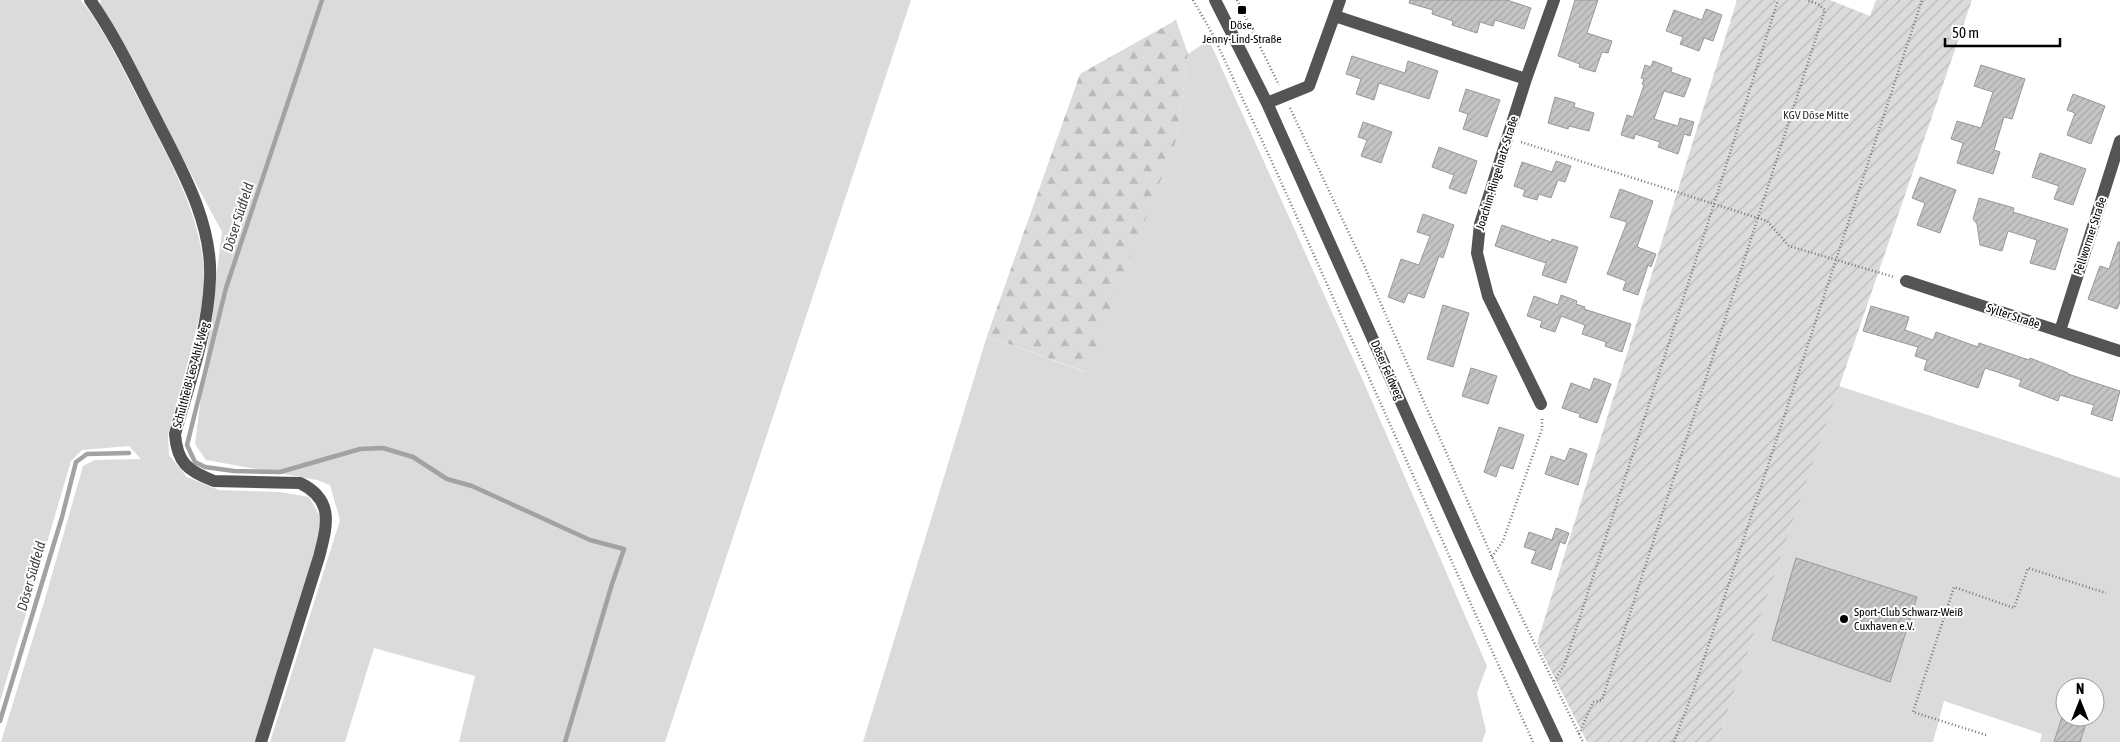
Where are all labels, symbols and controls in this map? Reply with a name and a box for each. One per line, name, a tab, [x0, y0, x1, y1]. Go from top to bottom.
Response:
marker: Döse, Jenny-Lind-Straße	[1236, 4, 1248, 16]
scale bar	[1945, 15, 2060, 47]
place label: Döse, Jenny-Lind-Straße	[1202, 18, 1282, 46]
text: 50 m	[1952, 24, 1979, 41]
park label: KGV Döse Mitte	[1783, 108, 1849, 122]
street label: Joachim-Ringelnatz-Straße	[1473, 114, 1521, 232]
water label: Döser Südfeld	[219, 180, 257, 253]
street label: Pellwormer Straße	[2071, 195, 2109, 277]
street label: Sylter Straße	[1984, 301, 2042, 331]
street label: Schultheiß-Leo-Ahlf-Weg	[170, 320, 212, 430]
street label: Döser Feldweg	[1368, 338, 1407, 403]
water label: Döser Südfeld	[13, 539, 49, 613]
place label: Sport-Club Schwarz-Weiß Cuxhaven e.V.	[1854, 605, 1963, 633]
marker: Sport-Club Schwarz-Weiß Cuxhaven e.V.	[1838, 613, 1850, 625]
north arrow	[2055, 677, 2105, 727]
text: N	[2076, 681, 2084, 697]

